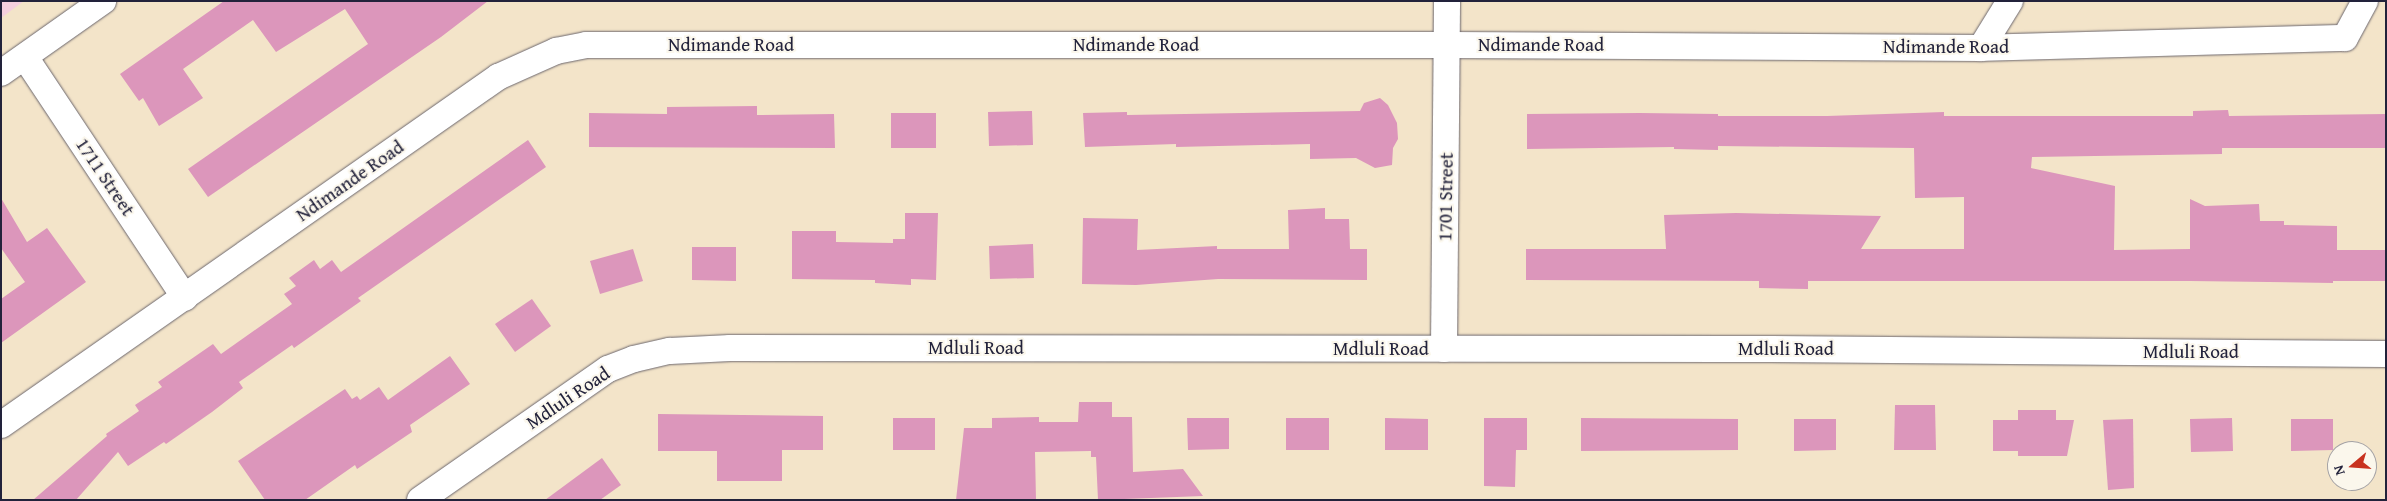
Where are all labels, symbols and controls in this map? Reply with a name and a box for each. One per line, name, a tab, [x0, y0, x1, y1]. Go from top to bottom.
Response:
street label: Ndimande Road	[668, 34, 794, 56]
street label: Ndimande Road	[1073, 34, 1199, 56]
street label: Ndimande Road	[1478, 34, 1604, 56]
street label: Ndimande Road	[1883, 36, 2009, 58]
street label: 1711 Street	[71, 134, 139, 220]
street label: Ndimande Road	[292, 136, 408, 226]
street label: 1701 Street	[1434, 152, 1458, 242]
street label: Mdluli Road	[928, 337, 1024, 359]
street label: Mdluli Road	[1333, 338, 1429, 360]
street label: Mdluli Road	[1738, 338, 1834, 360]
street label: Mdluli Road	[2143, 341, 2239, 363]
street label: Mdluli Road	[522, 362, 614, 434]
north arrow	[2327, 441, 2377, 491]
text: N	[2328, 463, 2350, 478]

